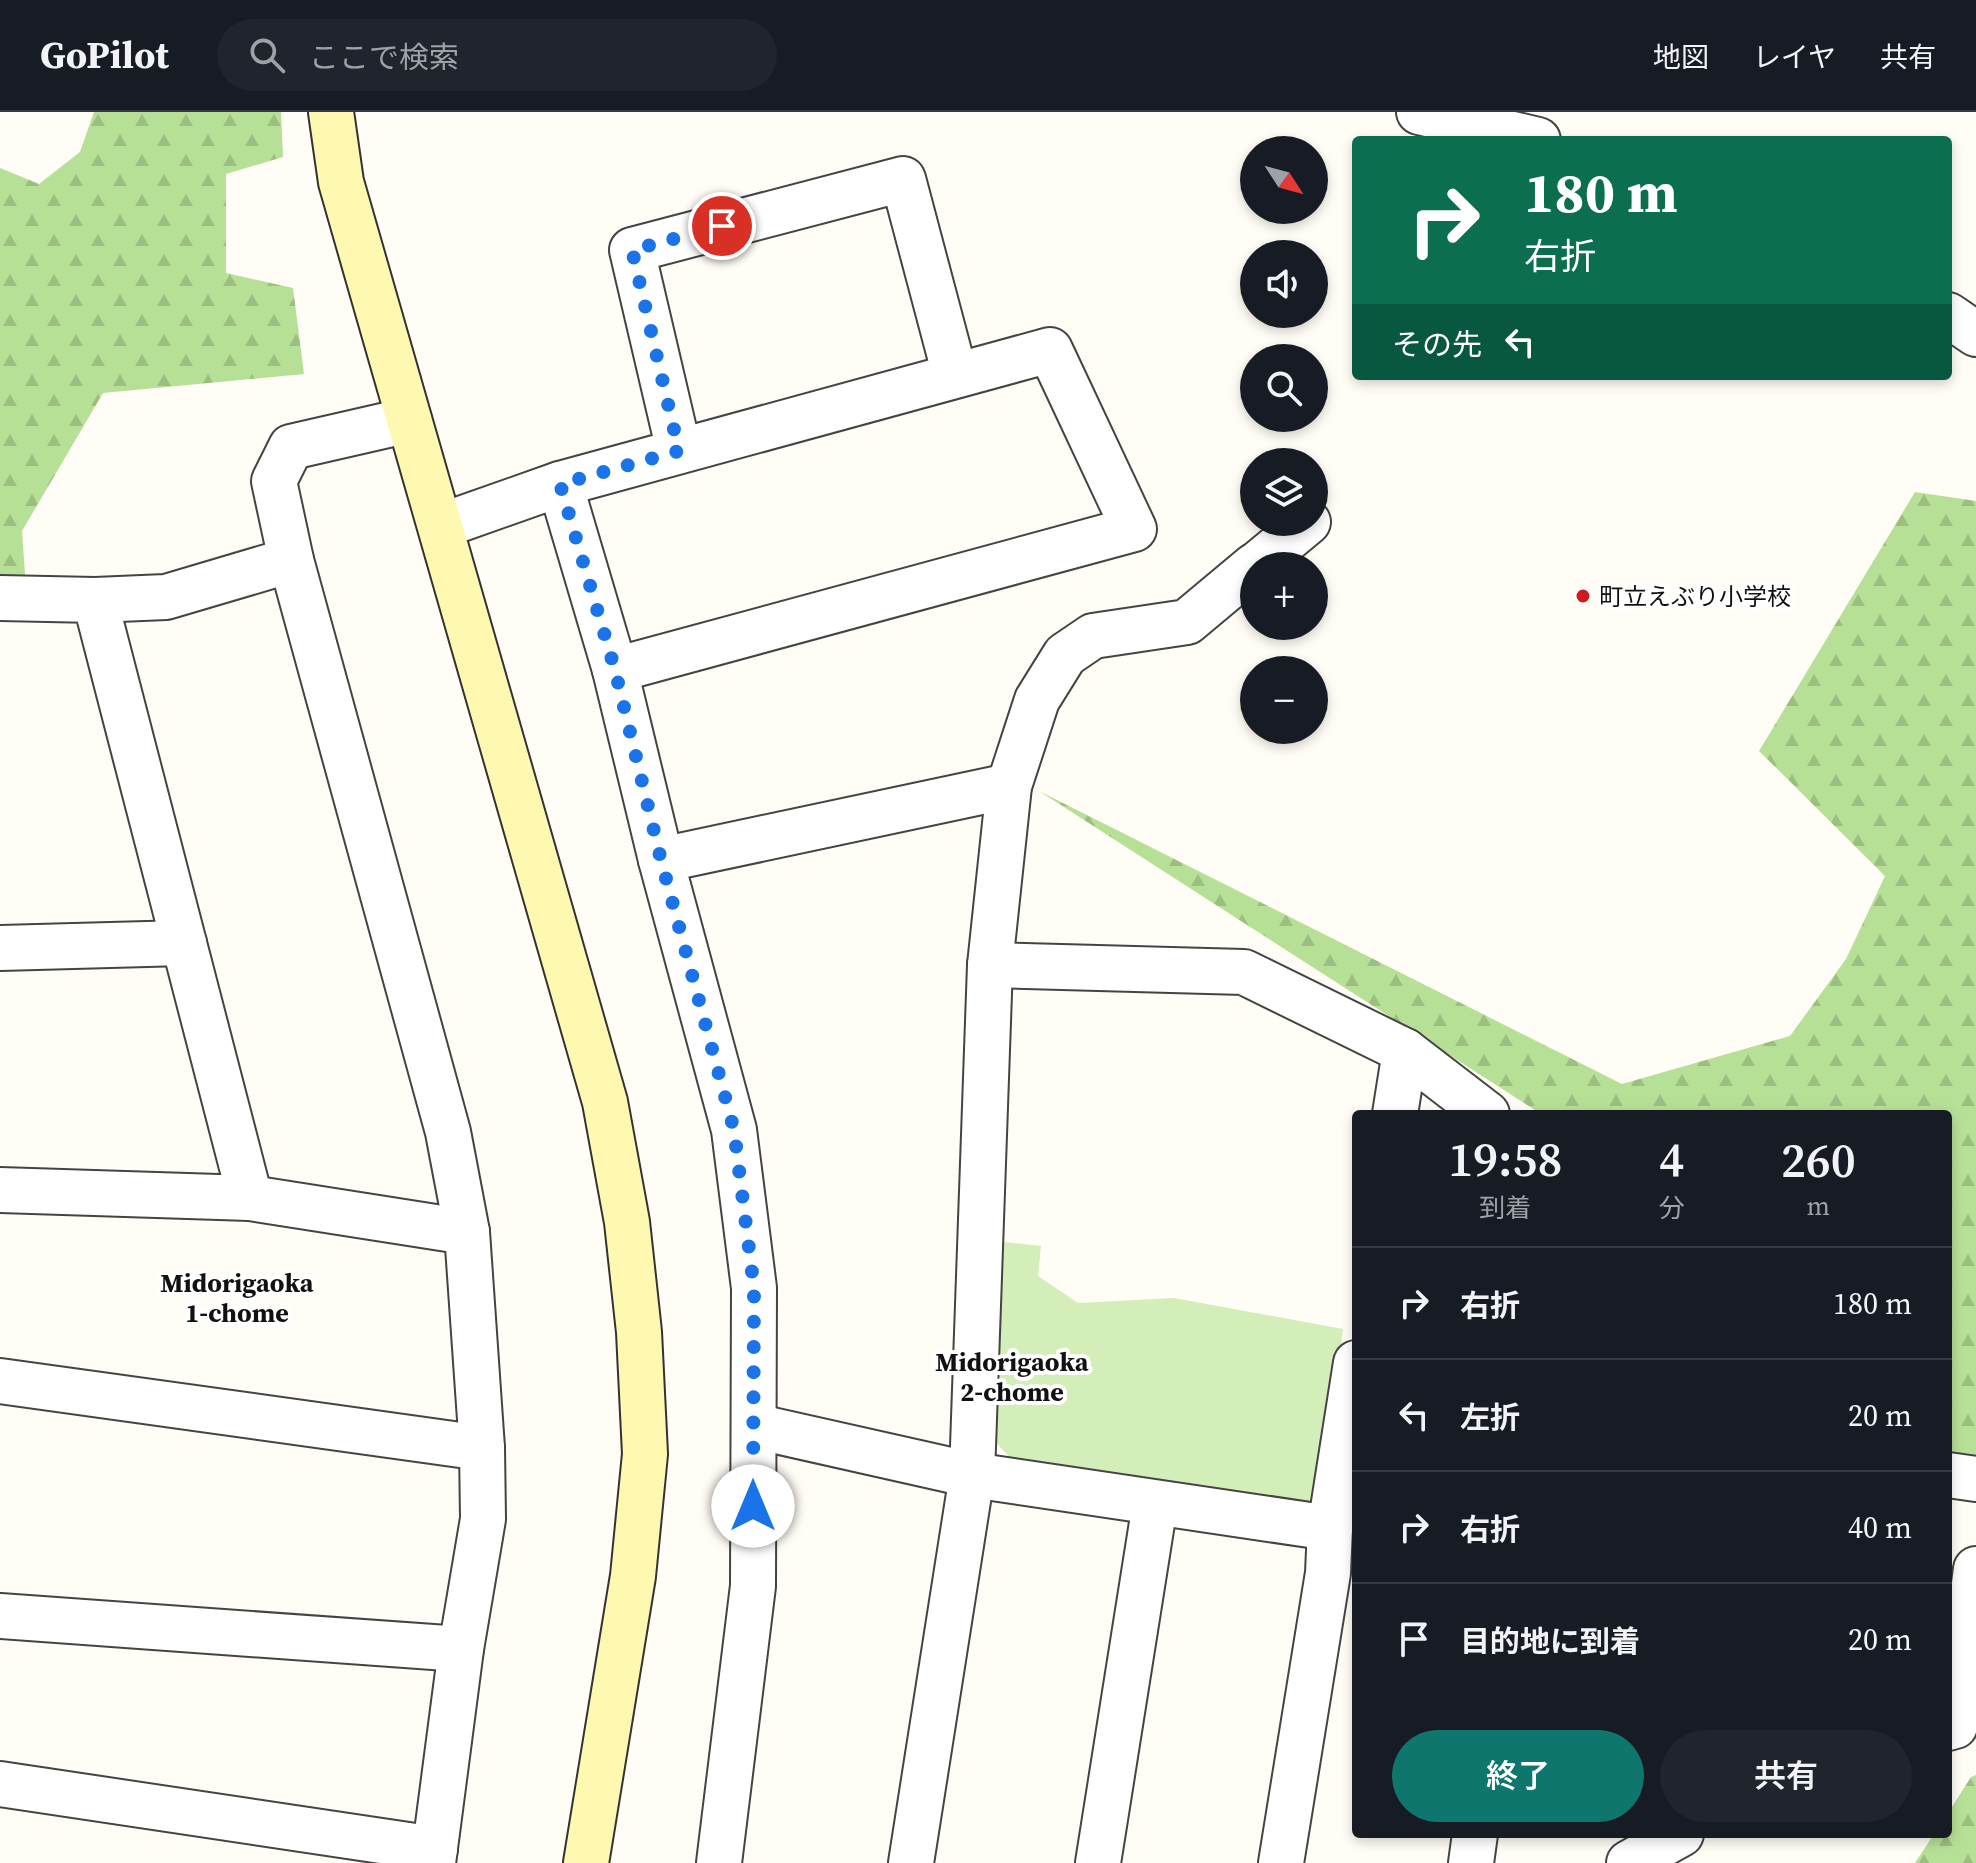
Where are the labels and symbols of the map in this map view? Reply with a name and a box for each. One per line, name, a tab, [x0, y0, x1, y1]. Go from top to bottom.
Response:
north arrow	[1240, 136, 1328, 224]
pin	[688, 192, 756, 260]
place label: 町立えぶり小学校	[1599, 580, 1791, 613]
marker: 町立えぶり小学校	[1574, 587, 1592, 605]
district label: Midorigaoka 1-chome	[160, 1265, 314, 1331]
district label: Midorigaoka 2-chome	[935, 1344, 1089, 1410]
position arrow	[711, 1464, 795, 1548]

